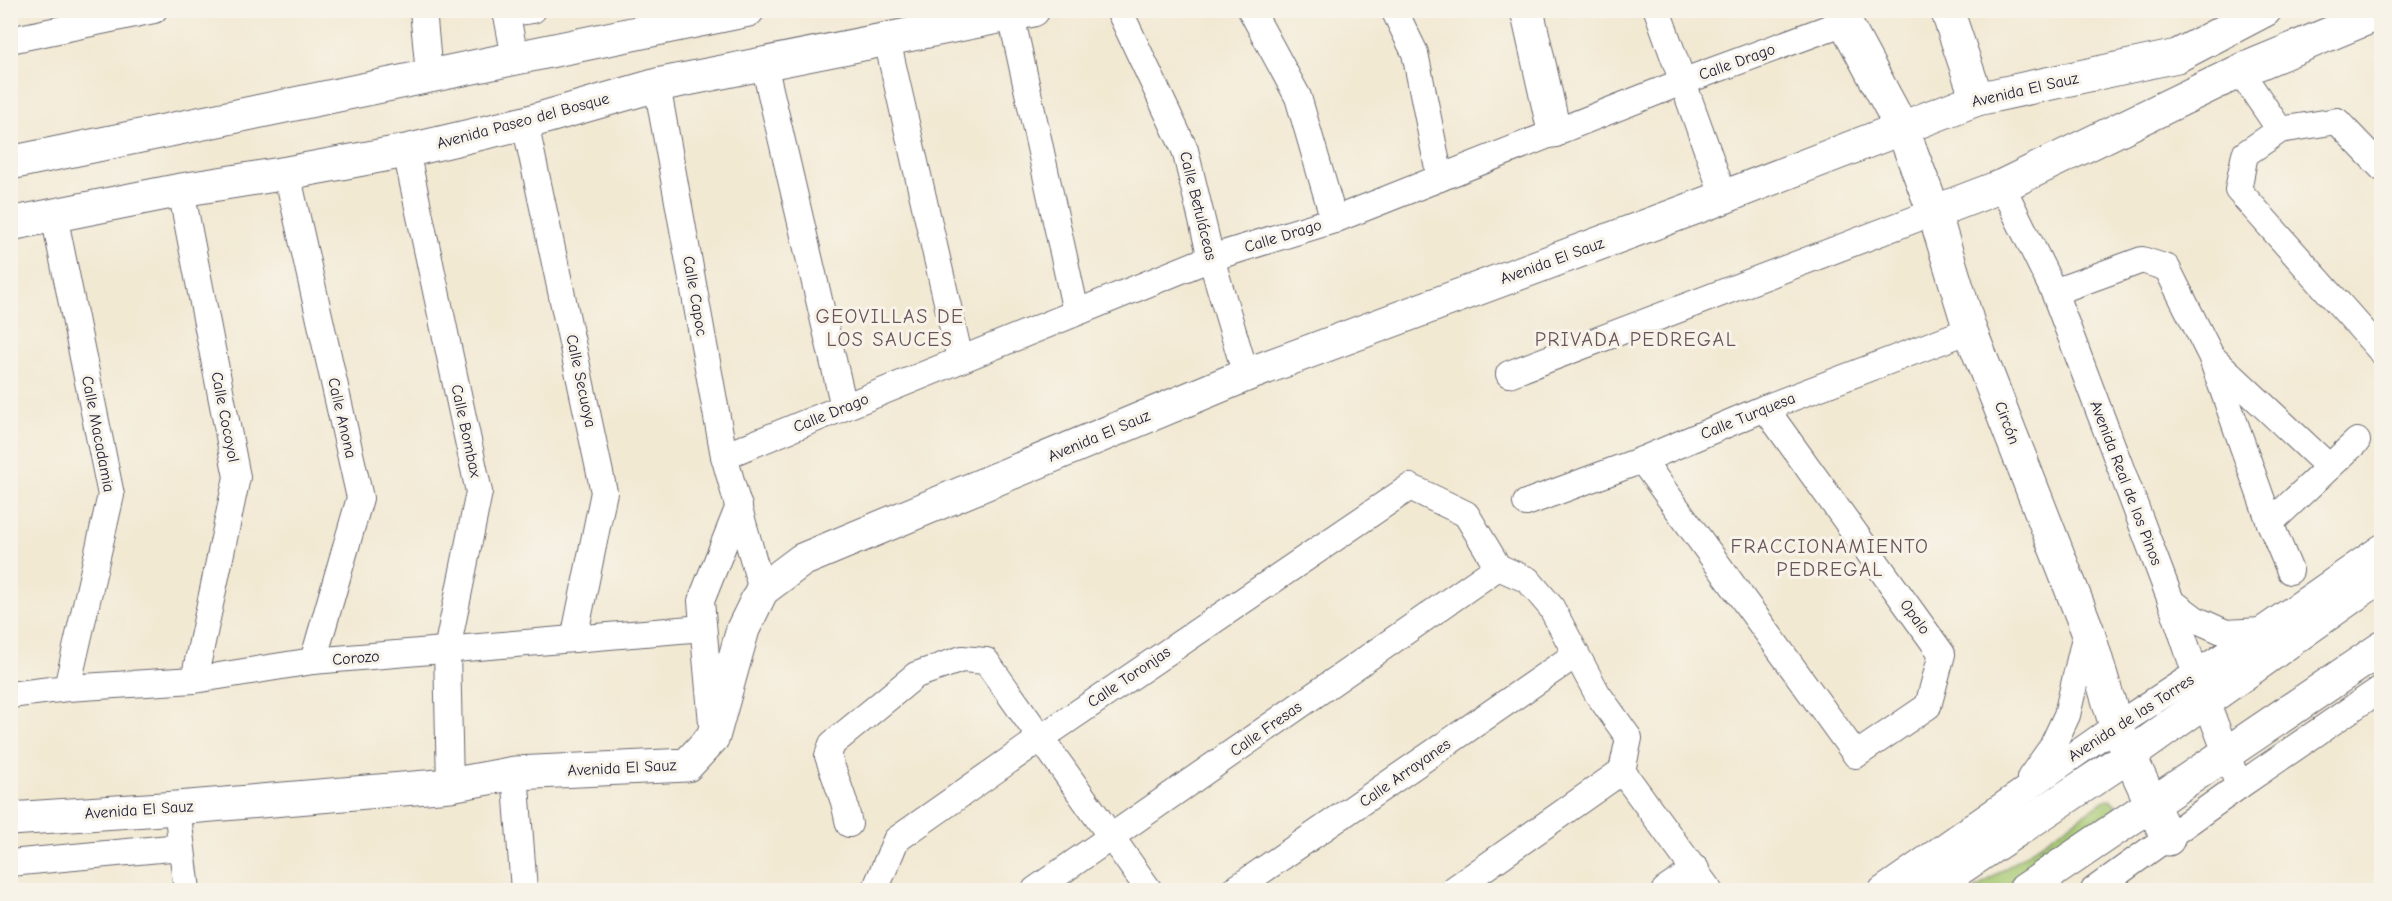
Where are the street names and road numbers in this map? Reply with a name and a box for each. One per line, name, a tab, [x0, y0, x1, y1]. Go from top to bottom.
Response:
street label: Calle Drago	[1696, 40, 1778, 84]
street label: Avenida El Sauz	[1970, 69, 2080, 111]
street label: Avenida Paseo del Bosque	[435, 89, 611, 153]
street label: Calle Betuláceas	[1176, 150, 1220, 263]
street label: Calle Drago	[1242, 216, 1324, 256]
street label: Avenida El Sauz	[1498, 234, 1606, 288]
street label: Calle Capoc	[679, 254, 711, 338]
street label: Calle Secuoya	[562, 333, 600, 429]
street label: Calle Cocoyol	[207, 370, 243, 464]
street label: Calle Macadamia	[78, 374, 118, 494]
street label: Calle Anona	[324, 376, 360, 460]
street label: Calle Bombax	[447, 383, 485, 479]
street label: Calle Turquesa	[1698, 389, 1798, 443]
street label: Calle Drago	[791, 390, 871, 436]
street label: Avenida Real de los Pinos	[2086, 398, 2166, 568]
street label: Circón	[1991, 399, 2023, 447]
street label: Avenida El Sauz	[1045, 406, 1153, 466]
street label: Opalo	[1896, 596, 1934, 638]
street label: Calle Toronjas	[1084, 643, 1174, 711]
street label: Corozo	[332, 647, 380, 669]
street label: Avenida de las Torres	[2065, 670, 2198, 765]
street label: Calle Fresas	[1227, 698, 1306, 760]
street label: Calle Arrayanes	[1356, 735, 1454, 811]
street label: Avenida El Sauz	[567, 756, 677, 780]
street label: Avenida El Sauz	[84, 797, 194, 823]

